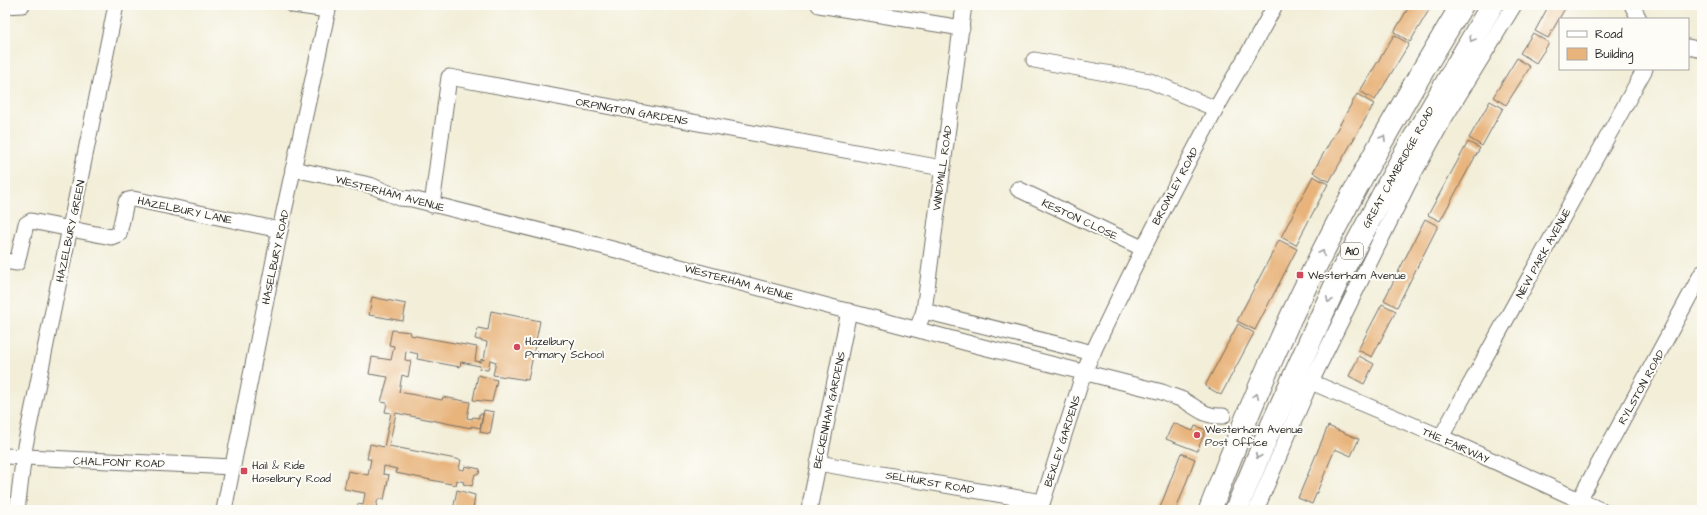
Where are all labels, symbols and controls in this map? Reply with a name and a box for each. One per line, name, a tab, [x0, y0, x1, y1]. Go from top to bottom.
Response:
legend	[1559, 18, 1689, 70]
text: Road	[1595, 26, 1623, 43]
one-way arrow	[1469, 35, 1477, 42]
text: Building	[1595, 46, 1633, 64]
street label: ORPINGTON GARDENS	[574, 94, 689, 129]
street label: GREAT CAMBRIDGE ROAD	[1359, 104, 1438, 231]
street label: WINDMILL ROAD	[929, 125, 956, 212]
one-way arrow	[1379, 135, 1386, 142]
street label: BROMLEY ROAD	[1149, 145, 1202, 228]
street label: WESTERHAM AVENUE	[334, 172, 447, 215]
street label: HAZELBURY GREEN	[52, 179, 89, 284]
street label: HAZELBURY LANE	[136, 193, 234, 228]
street label: KESTON CLOSE	[1039, 195, 1121, 244]
street label: NEW PARK AVENUE	[1512, 205, 1575, 301]
street label: HASELBURY ROAD	[258, 208, 293, 306]
road number: A10	[1341, 243, 1363, 259]
one-way arrow	[1318, 249, 1325, 257]
street label: WESTERHAM AVENUE	[683, 261, 796, 304]
place label: Westerham Avenue	[1308, 268, 1406, 283]
marker: Westerham Avenue	[1295, 270, 1305, 280]
one-way arrow	[1326, 295, 1334, 303]
place label: Hazelbury Primary School	[525, 334, 604, 363]
marker: Hazelbury Primary School	[512, 342, 522, 352]
street label: RYLSTON ROAD	[1615, 347, 1668, 427]
street label: BECKENHAM GARDENS	[810, 350, 849, 470]
street label: BEXLEY GARDENS	[1041, 393, 1084, 489]
one-way arrow	[1251, 393, 1259, 401]
place label: Westerham Avenue Post Office	[1205, 422, 1303, 450]
street label: THE FAIRWAY	[1420, 424, 1492, 467]
marker: Westerham Avenue Post Office	[1192, 430, 1202, 440]
one-way arrow	[1255, 452, 1263, 460]
street label: CHALFONT ROAD	[73, 453, 165, 472]
place label: Hail & Ride Haselbury Road	[252, 458, 331, 487]
marker: Hail & Ride Haselbury Road	[239, 466, 249, 476]
street label: SELHURST ROAD	[884, 467, 975, 498]

